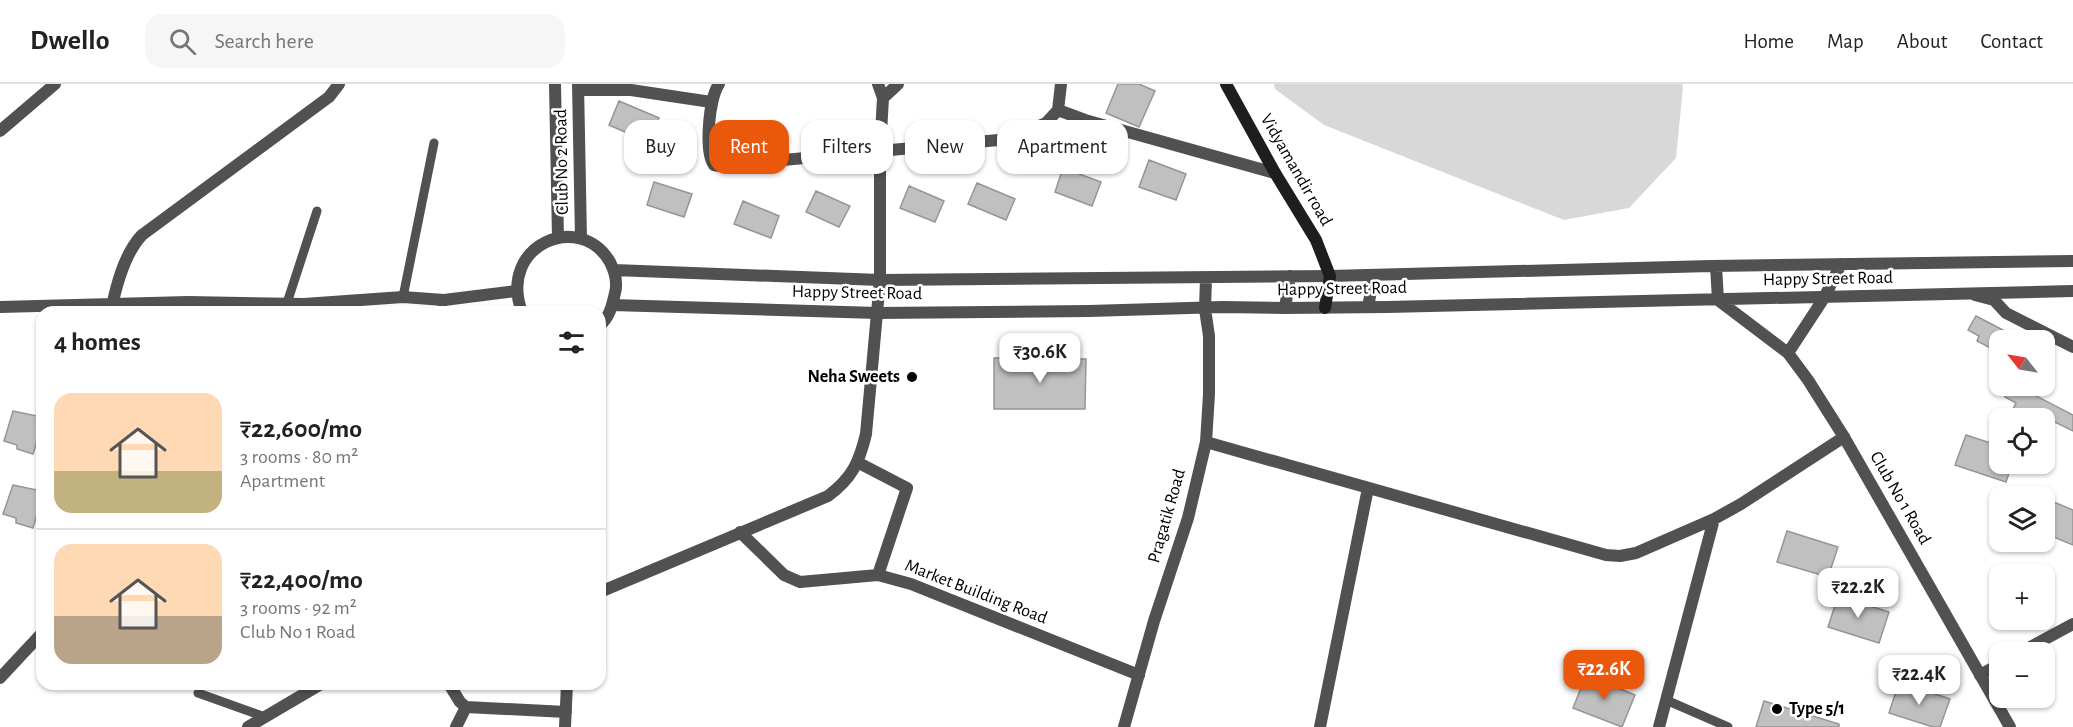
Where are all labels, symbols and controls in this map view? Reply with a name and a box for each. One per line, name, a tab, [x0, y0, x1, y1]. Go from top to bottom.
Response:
search box	[145, 14, 565, 68]
icon: search	[166, 25, 199, 58]
text: Dwello	[30, 27, 109, 55]
text: Search here	[214, 30, 314, 52]
text: Home	[1743, 31, 1794, 52]
text: Map	[1827, 31, 1864, 52]
text: About	[1897, 31, 1947, 52]
text: Contact	[1980, 31, 2043, 52]
street label: Club No 2 Road	[552, 109, 572, 215]
street label: Vidyamandir road	[1257, 111, 1335, 229]
chip: Buy	[624, 120, 697, 174]
chip: Rent	[709, 120, 789, 174]
chip: Filters	[801, 120, 893, 174]
chip: New	[905, 120, 985, 174]
chip: Apartment	[997, 120, 1128, 174]
street label: Happy Street Road	[1763, 269, 1893, 289]
street label: Happy Street Road	[1277, 279, 1407, 299]
street label: Happy Street Road	[792, 283, 922, 303]
icon: filters	[555, 326, 588, 359]
text: 4 homes	[54, 329, 141, 355]
north arrow	[1989, 330, 2055, 396]
map controls	[1989, 330, 2055, 708]
pin: ₹30.6K	[991, 333, 1089, 384]
text: ₹30.6K	[1013, 342, 1067, 362]
place label: Neha Sweets	[808, 368, 900, 386]
marker: Neha Sweets	[905, 370, 919, 384]
button: locate	[1989, 408, 2055, 474]
text: ₹22,600/mo	[240, 416, 362, 442]
icon: home	[102, 417, 174, 489]
text: 3 rooms · 80 m²	[240, 447, 358, 467]
street label: Club No 1 Road	[1866, 449, 1934, 547]
street label: Pragatik Road	[1145, 467, 1189, 565]
text: Apartment	[240, 471, 325, 491]
button: layers	[1989, 486, 2055, 552]
street label: Market Building Road	[902, 557, 1050, 627]
button: +	[1989, 564, 2055, 630]
text: ₹22,400/mo	[240, 567, 363, 593]
icon: home	[102, 568, 174, 640]
pin: ₹22.2K	[1809, 568, 1907, 619]
text: ₹22.2K	[1832, 577, 1884, 597]
text: 3 rooms · 92 m²	[240, 598, 357, 618]
text: Club No 1 Road	[240, 622, 355, 642]
button: −	[1989, 642, 2055, 708]
pin: ₹22.6K	[1555, 650, 1653, 701]
pin: ₹22.4K	[1870, 655, 1968, 706]
text: ₹22.6K	[1577, 659, 1631, 679]
text: ₹22.4K	[1892, 664, 1946, 684]
place label: Type 5/1	[1789, 700, 1845, 718]
marker: Type 5/1	[1770, 702, 1784, 716]

